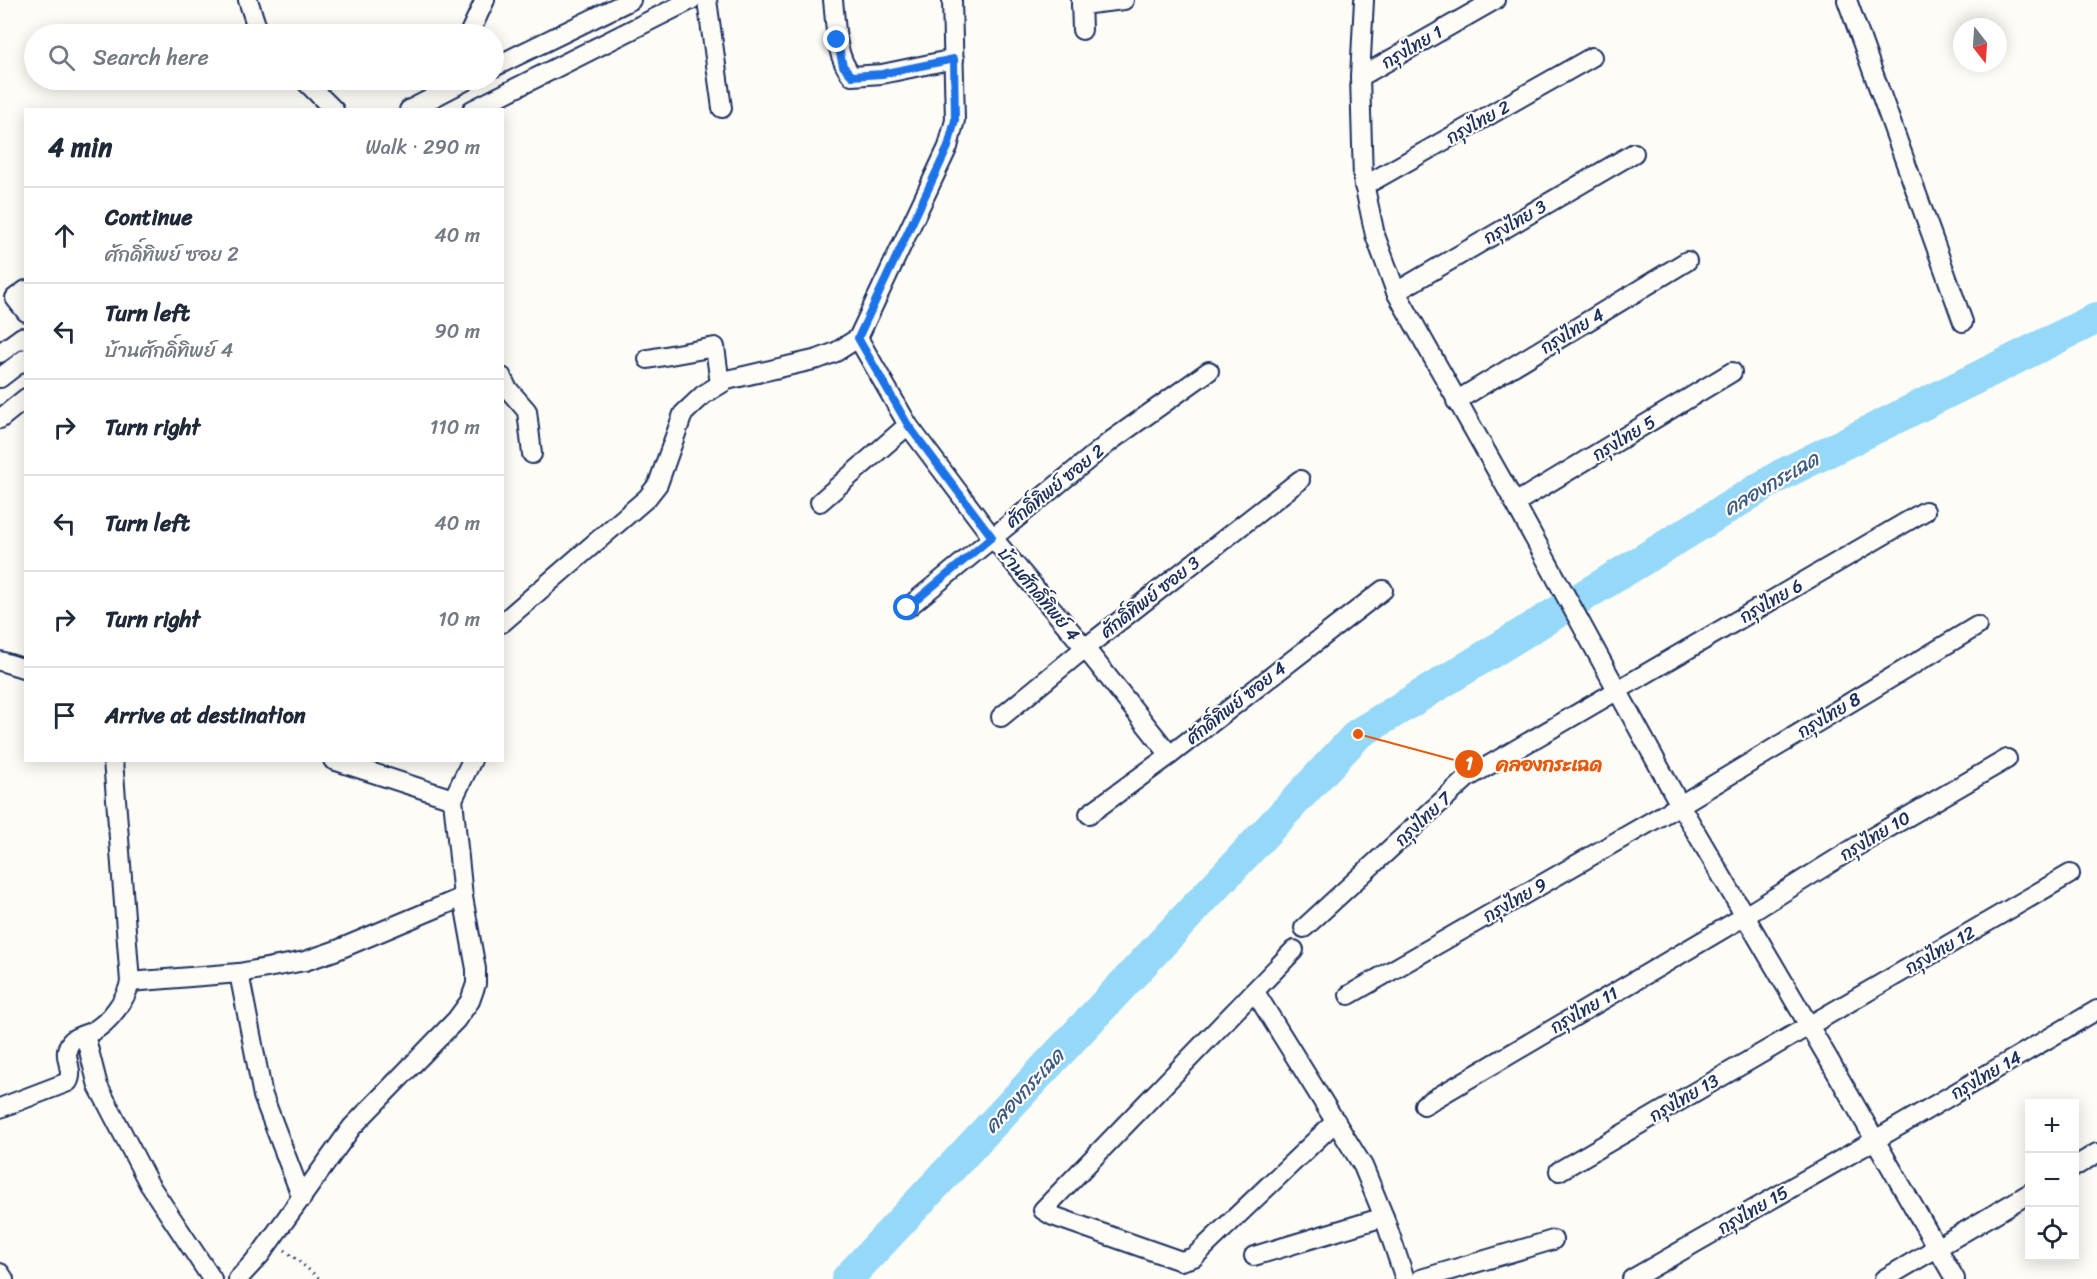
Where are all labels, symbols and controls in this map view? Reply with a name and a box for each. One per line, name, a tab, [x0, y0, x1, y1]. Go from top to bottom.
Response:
street label: กรุงไทย 1	[1375, 16, 1449, 78]
north arrow	[1953, 18, 2007, 72]
search box	[24, 24, 504, 90]
route end	[823, 26, 849, 52]
text: Search here	[93, 38, 209, 77]
icon: search	[45, 41, 78, 74]
street label: กรุงไทย 2	[1440, 91, 1516, 153]
text: 4 min	[48, 124, 112, 170]
text: Walk · 290 m	[365, 130, 480, 165]
street label: กรุงไทย 3	[1477, 191, 1553, 253]
text: Continue	[105, 198, 193, 237]
text: 40 m	[434, 218, 480, 253]
icon: ahead	[48, 219, 81, 252]
text: ศักดิ์ทิพย์ ซอย 2	[105, 237, 239, 272]
text: Turn left	[105, 294, 190, 333]
street label: กรุงไทย 4	[1534, 299, 1610, 363]
text: 90 m	[435, 314, 480, 349]
icon: left	[48, 315, 81, 348]
text: บ้านศักดิ์ทิพย์ 4	[105, 333, 233, 368]
street label: กรุงไทย 5	[1586, 406, 1662, 470]
text: Turn right	[105, 408, 200, 447]
text: 110 m	[430, 410, 480, 445]
icon: right	[48, 411, 81, 444]
street label: ศักดิ์ทิพย์ ซอย 2	[997, 436, 1112, 537]
water label: คลองกระเฉด	[1716, 441, 1827, 526]
text: Turn left	[105, 504, 190, 543]
text: 40 m	[434, 506, 480, 541]
icon: left	[48, 507, 81, 540]
street label: บ้านศักดิ์ทิพย์ 4	[990, 540, 1088, 648]
street label: ศักดิ์ทิพย์ ซอย 3	[1092, 547, 1207, 647]
street label: กรุงไทย 6	[1733, 570, 1809, 632]
route start	[893, 594, 919, 620]
text: Turn right	[105, 600, 200, 639]
text: 10 m	[438, 602, 480, 637]
icon: right	[48, 603, 81, 636]
street label: ศักดิ์ทิพย์ ซอย 4	[1178, 653, 1294, 754]
street label: กรุงไทย 8	[1791, 683, 1867, 747]
text: Arrive at destination	[105, 696, 306, 735]
icon: arrive	[48, 699, 81, 732]
callout: คลองกระเฉด	[1454, 745, 1614, 783]
text: คลองกระเฉด	[1495, 747, 1603, 782]
text: 1	[1465, 748, 1473, 780]
street label: กรุงไทย 7	[1387, 782, 1461, 854]
street label: กรุงไทย 10	[1833, 802, 1917, 870]
street label: กรุงไทย 9	[1477, 869, 1553, 931]
street label: กรุงไทย 12	[1899, 917, 1981, 983]
street label: กรุงไทย 11	[1544, 977, 1625, 1043]
water label: คลองกระเฉด	[975, 1039, 1074, 1142]
street label: กรุงไทย 14	[1944, 1042, 2028, 1108]
street label: กรุงไทย 13	[1643, 1065, 1725, 1131]
map controls	[2025, 1099, 2079, 1261]
button: +	[2025, 1099, 2079, 1153]
button: −	[2025, 1153, 2079, 1207]
street label: กรุงไทย 15	[1711, 1177, 1795, 1243]
button: locate	[2025, 1207, 2079, 1261]

